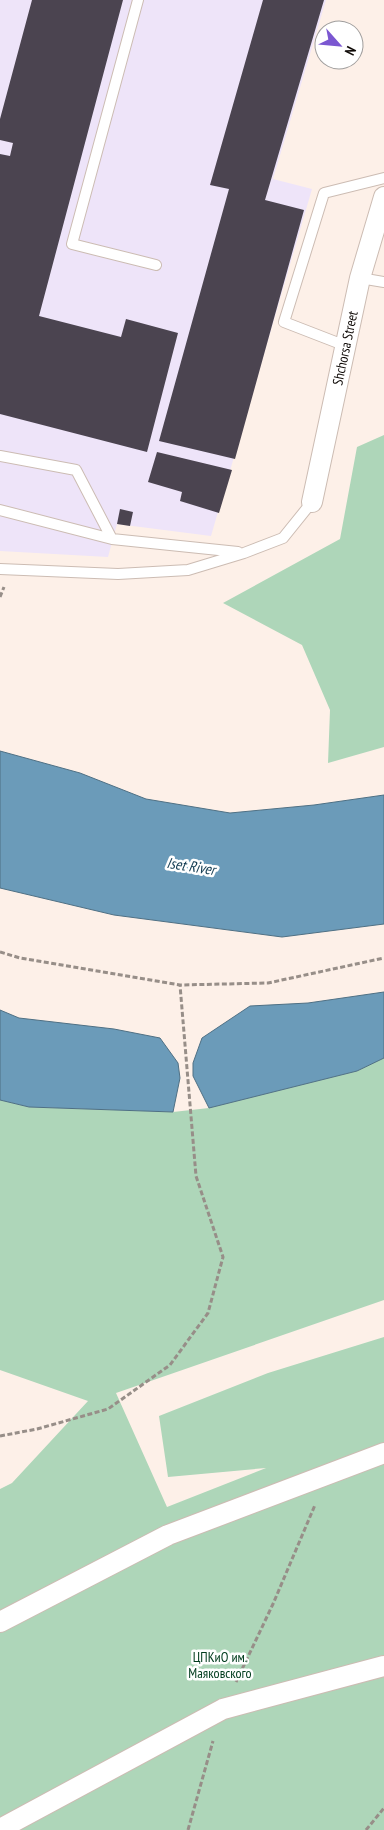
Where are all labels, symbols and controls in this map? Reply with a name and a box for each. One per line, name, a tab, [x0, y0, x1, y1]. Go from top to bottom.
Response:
north arrow	[314, 20, 364, 70]
text: N	[341, 43, 360, 58]
street label: Shchorsa Street	[328, 309, 362, 387]
water label: Iset River	[165, 853, 218, 879]
park label: ЦПКиО им. Маяковского	[188, 1648, 252, 1682]

